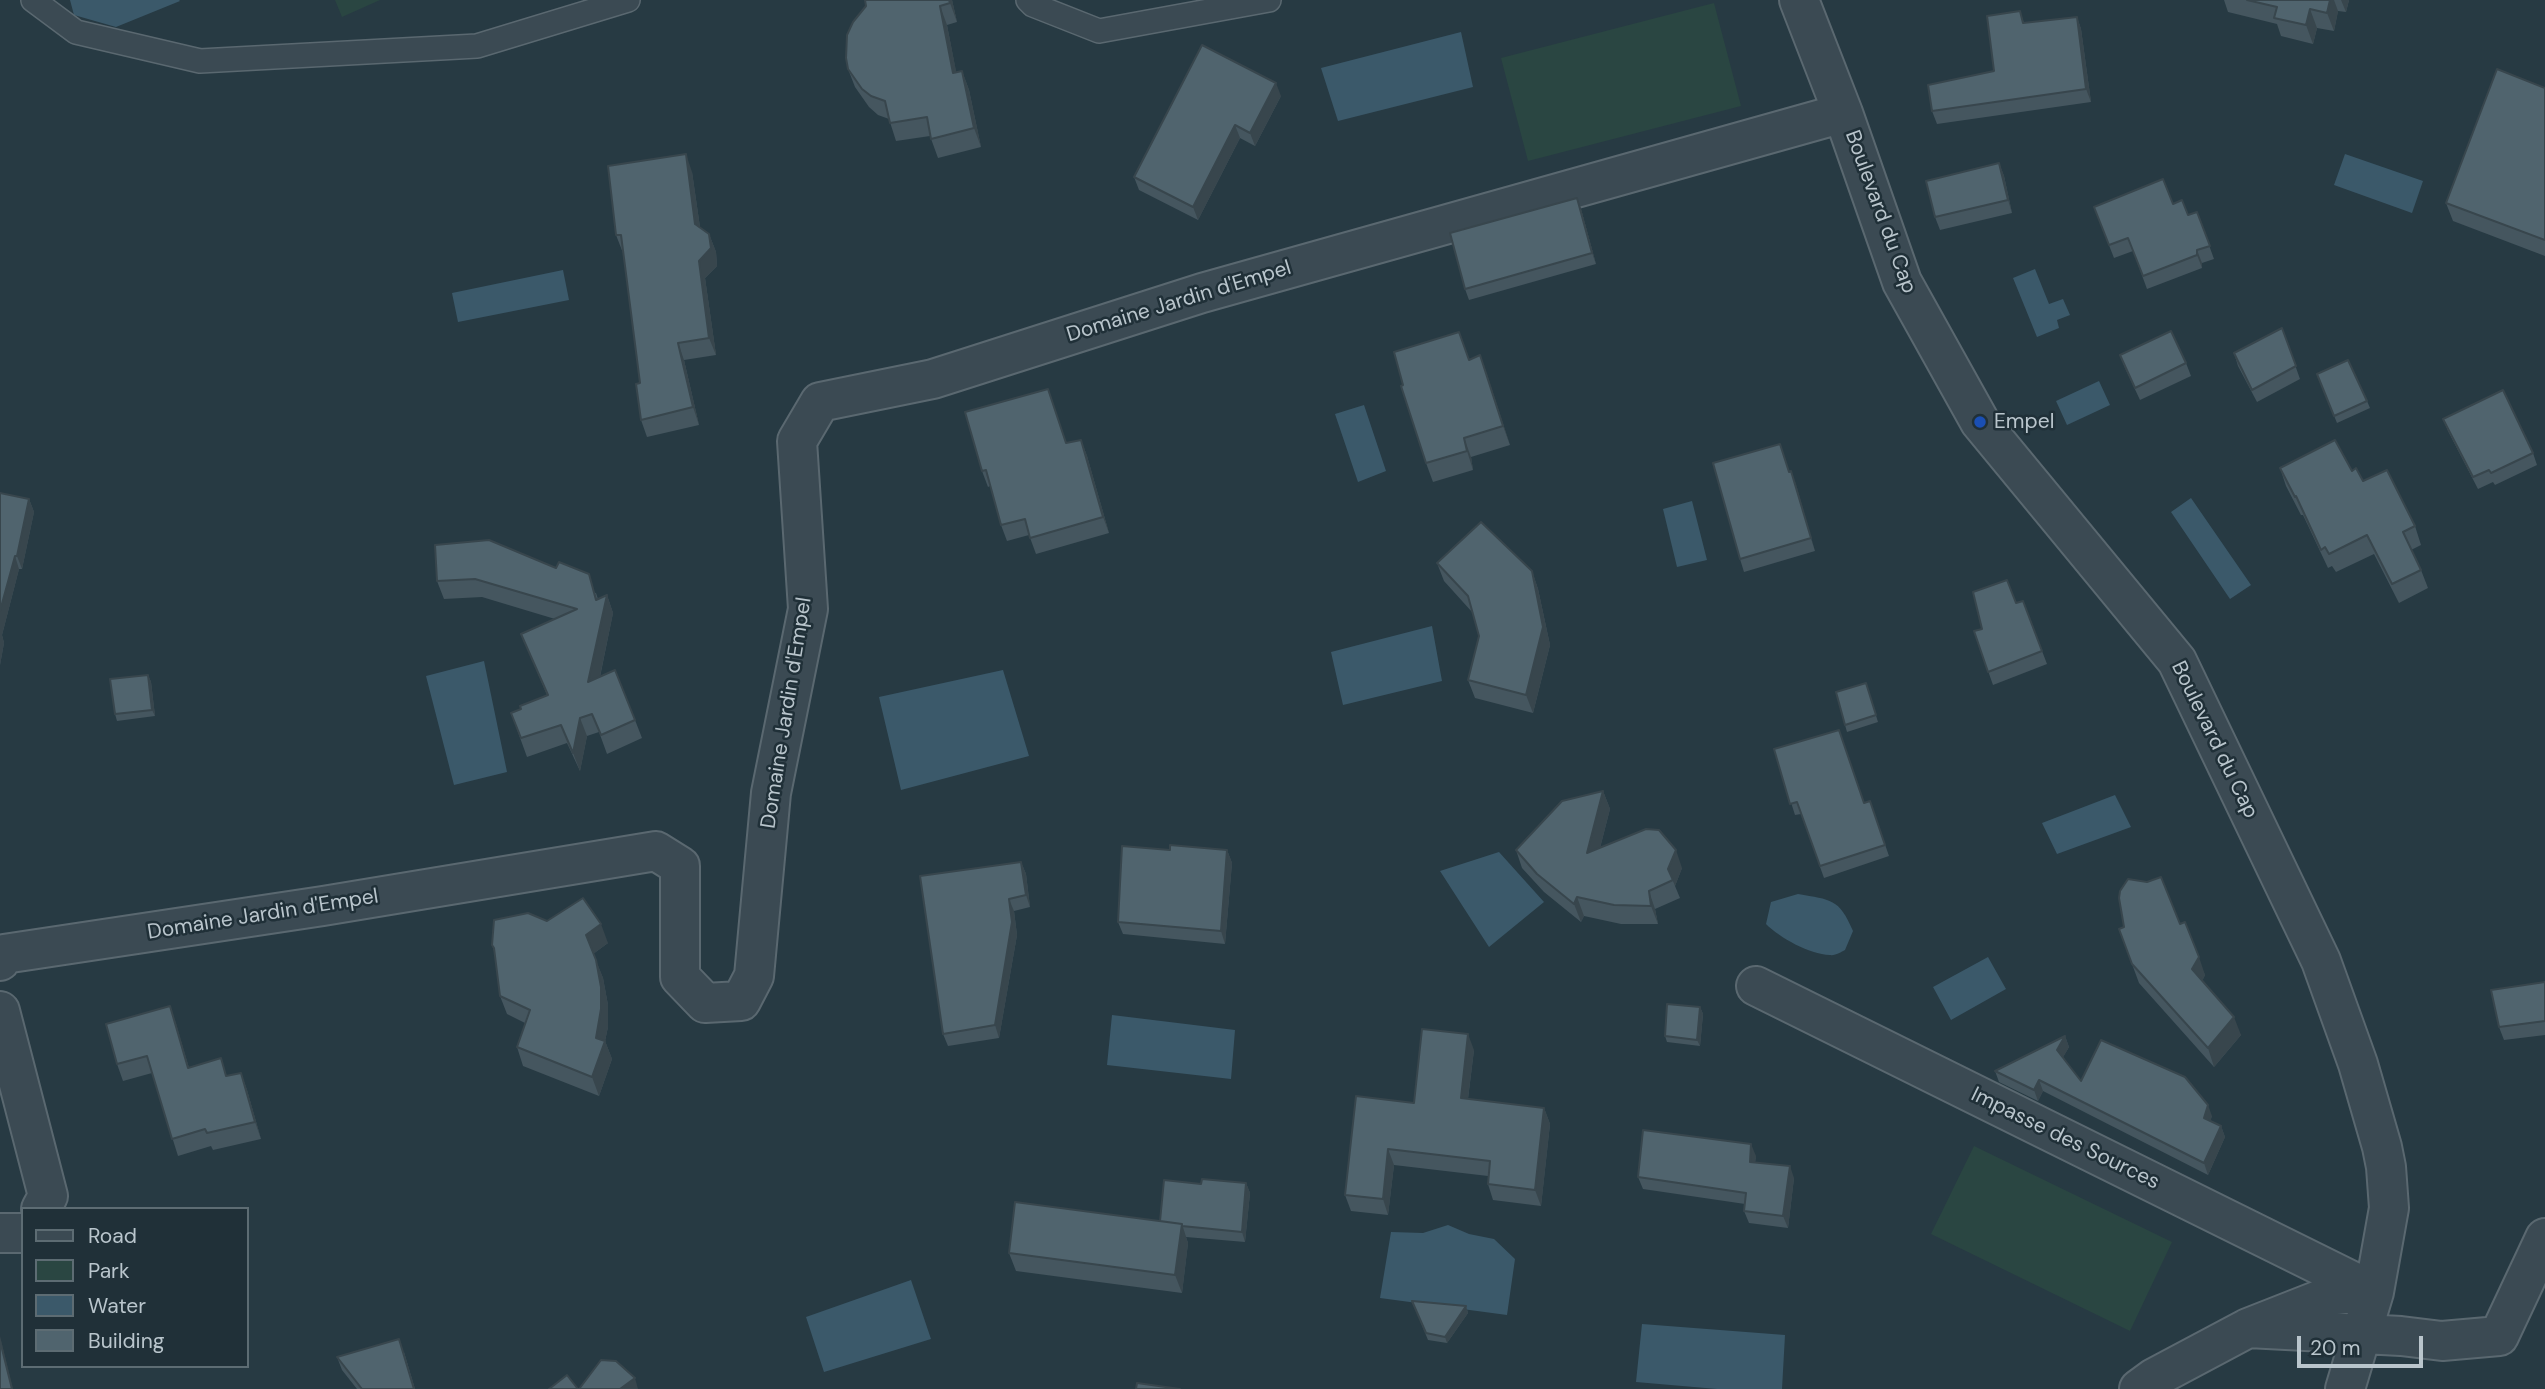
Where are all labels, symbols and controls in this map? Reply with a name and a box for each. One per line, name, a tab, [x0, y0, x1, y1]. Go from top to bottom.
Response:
street label: Boulevard du Cap	[1839, 127, 1921, 297]
street label: Domaine Jardin d'Empel	[1064, 256, 1294, 348]
place label: Empel	[1994, 409, 2054, 435]
marker: Empel	[1972, 414, 1988, 430]
street label: Domaine Jardin d'Empel	[756, 596, 818, 830]
street label: Boulevard du Cap	[2165, 657, 2263, 823]
street label: Domaine Jardin d'Empel	[146, 884, 380, 946]
street label: Impasse des Sources	[1967, 1082, 2163, 1196]
legend	[21, 1207, 248, 1368]
text: Road	[88, 1222, 137, 1250]
text: Park	[88, 1257, 129, 1285]
text: Water	[88, 1292, 146, 1320]
scale bar	[2300, 1322, 2426, 1366]
text: Building	[88, 1327, 164, 1355]
text: 20 m	[2310, 1334, 2361, 1362]

